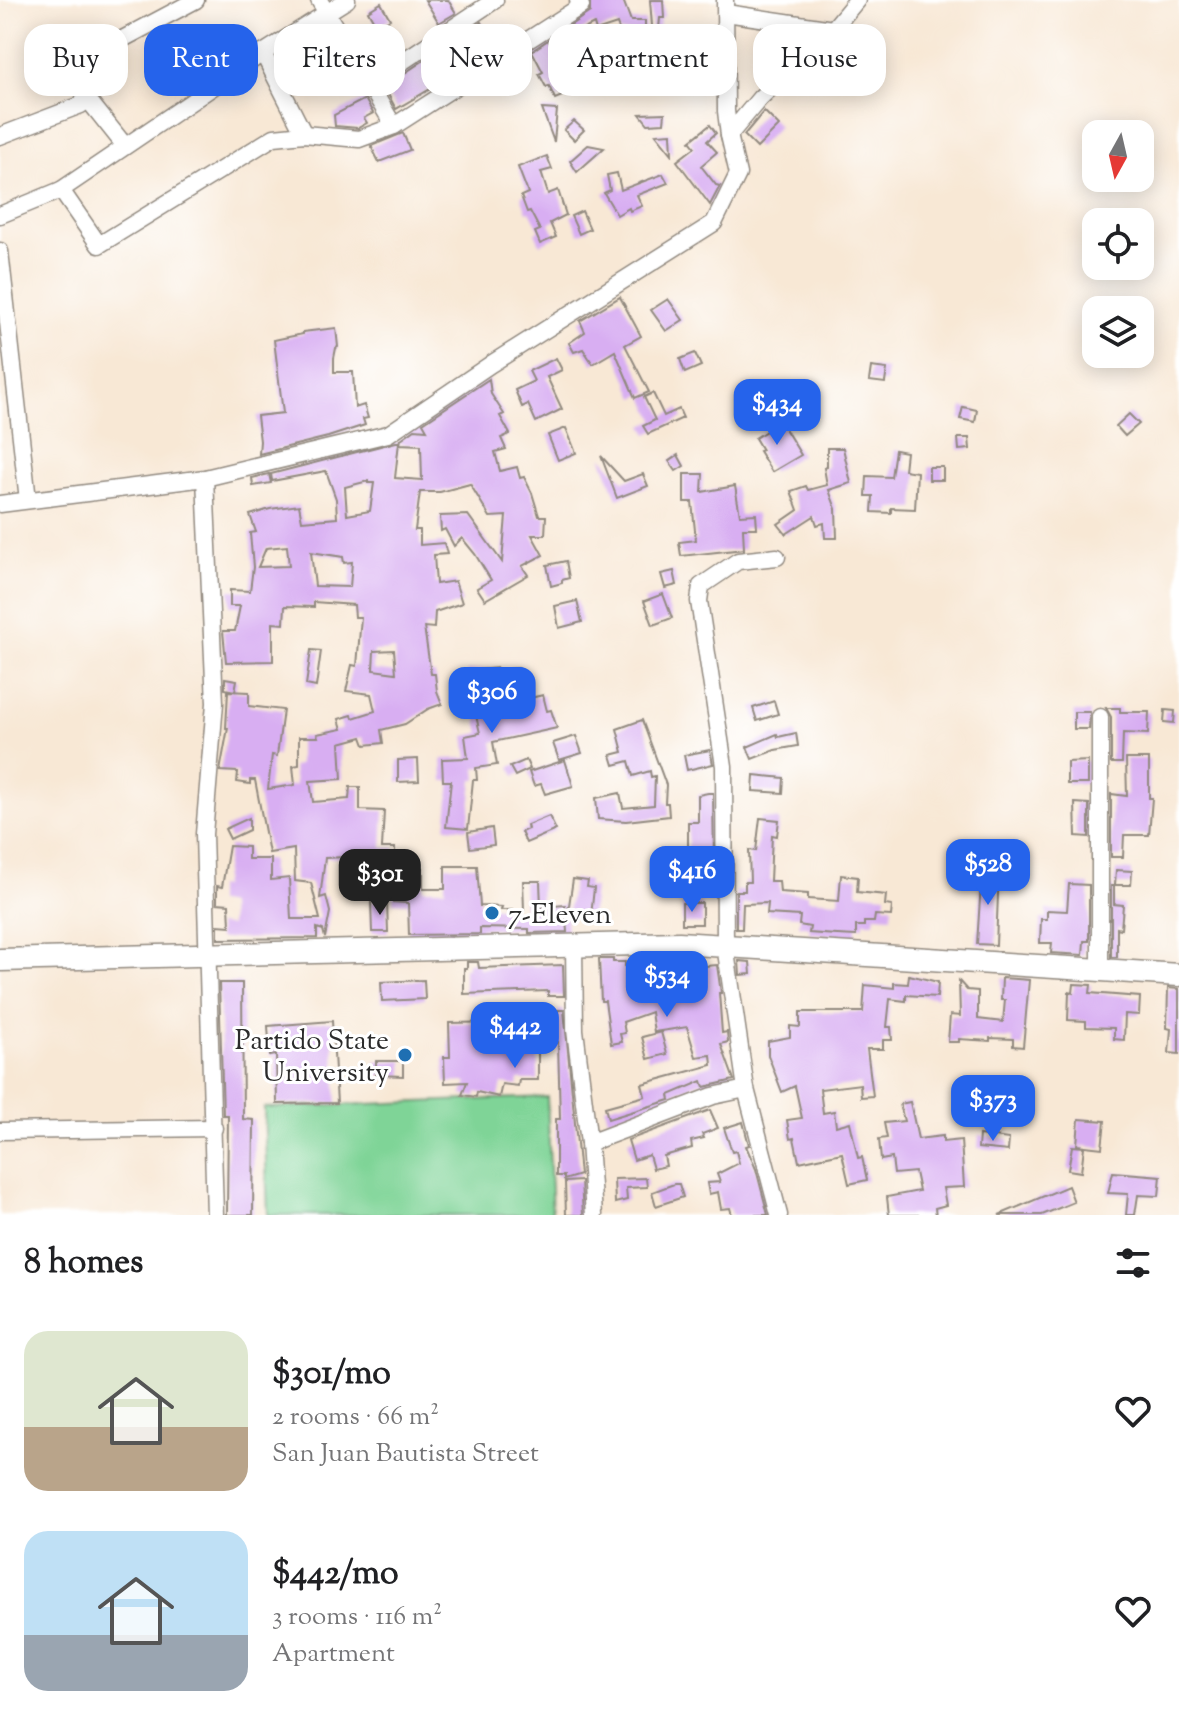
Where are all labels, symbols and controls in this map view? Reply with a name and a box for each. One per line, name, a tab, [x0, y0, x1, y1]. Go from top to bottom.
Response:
chip: Buy	[24, 24, 128, 96]
chip: Rent	[144, 24, 258, 96]
chip: Filters	[274, 24, 405, 96]
chip: New	[421, 24, 532, 96]
chip: Apartment	[548, 24, 737, 96]
chip: House	[753, 24, 886, 96]
north arrow	[1082, 120, 1154, 192]
map controls	[1082, 120, 1154, 368]
button: locate	[1082, 208, 1154, 280]
button: layers	[1082, 296, 1154, 368]
pin: $434	[730, 379, 824, 447]
text: $434	[752, 386, 802, 423]
pin: $306	[445, 667, 539, 735]
text: $306	[467, 674, 517, 711]
pin: $528	[941, 839, 1035, 907]
pin: $416	[645, 846, 739, 914]
text: $528	[964, 846, 1012, 883]
pin: $301	[333, 849, 427, 917]
text: $416	[668, 853, 716, 890]
text: $301	[357, 856, 403, 893]
place label: 7-Eleven	[508, 896, 612, 936]
marker: 7-Eleven	[483, 904, 501, 922]
pin: $534	[620, 951, 714, 1019]
text: $534	[644, 958, 690, 995]
pin: $442	[468, 1002, 562, 1070]
text: $442	[489, 1009, 541, 1046]
place label: Partido State University	[235, 1022, 389, 1094]
marker: Partido State University	[396, 1046, 414, 1064]
pin: $373	[946, 1075, 1040, 1143]
text: $373	[969, 1082, 1017, 1119]
text: 8 homes	[24, 1239, 143, 1288]
icon: filters	[1111, 1241, 1155, 1285]
text: $301/mo	[272, 1350, 391, 1399]
icon: home	[88, 1363, 184, 1459]
icon: heart	[1111, 1389, 1155, 1433]
text: 2 rooms · 66 m²	[272, 1399, 439, 1436]
text: San Juan Bautista Street	[272, 1436, 539, 1473]
text: $442/mo	[272, 1550, 398, 1599]
icon: home	[88, 1563, 184, 1659]
icon: heart	[1111, 1589, 1155, 1633]
text: 3 rooms · 116 m²	[272, 1599, 442, 1636]
text: Apartment	[272, 1636, 395, 1673]

